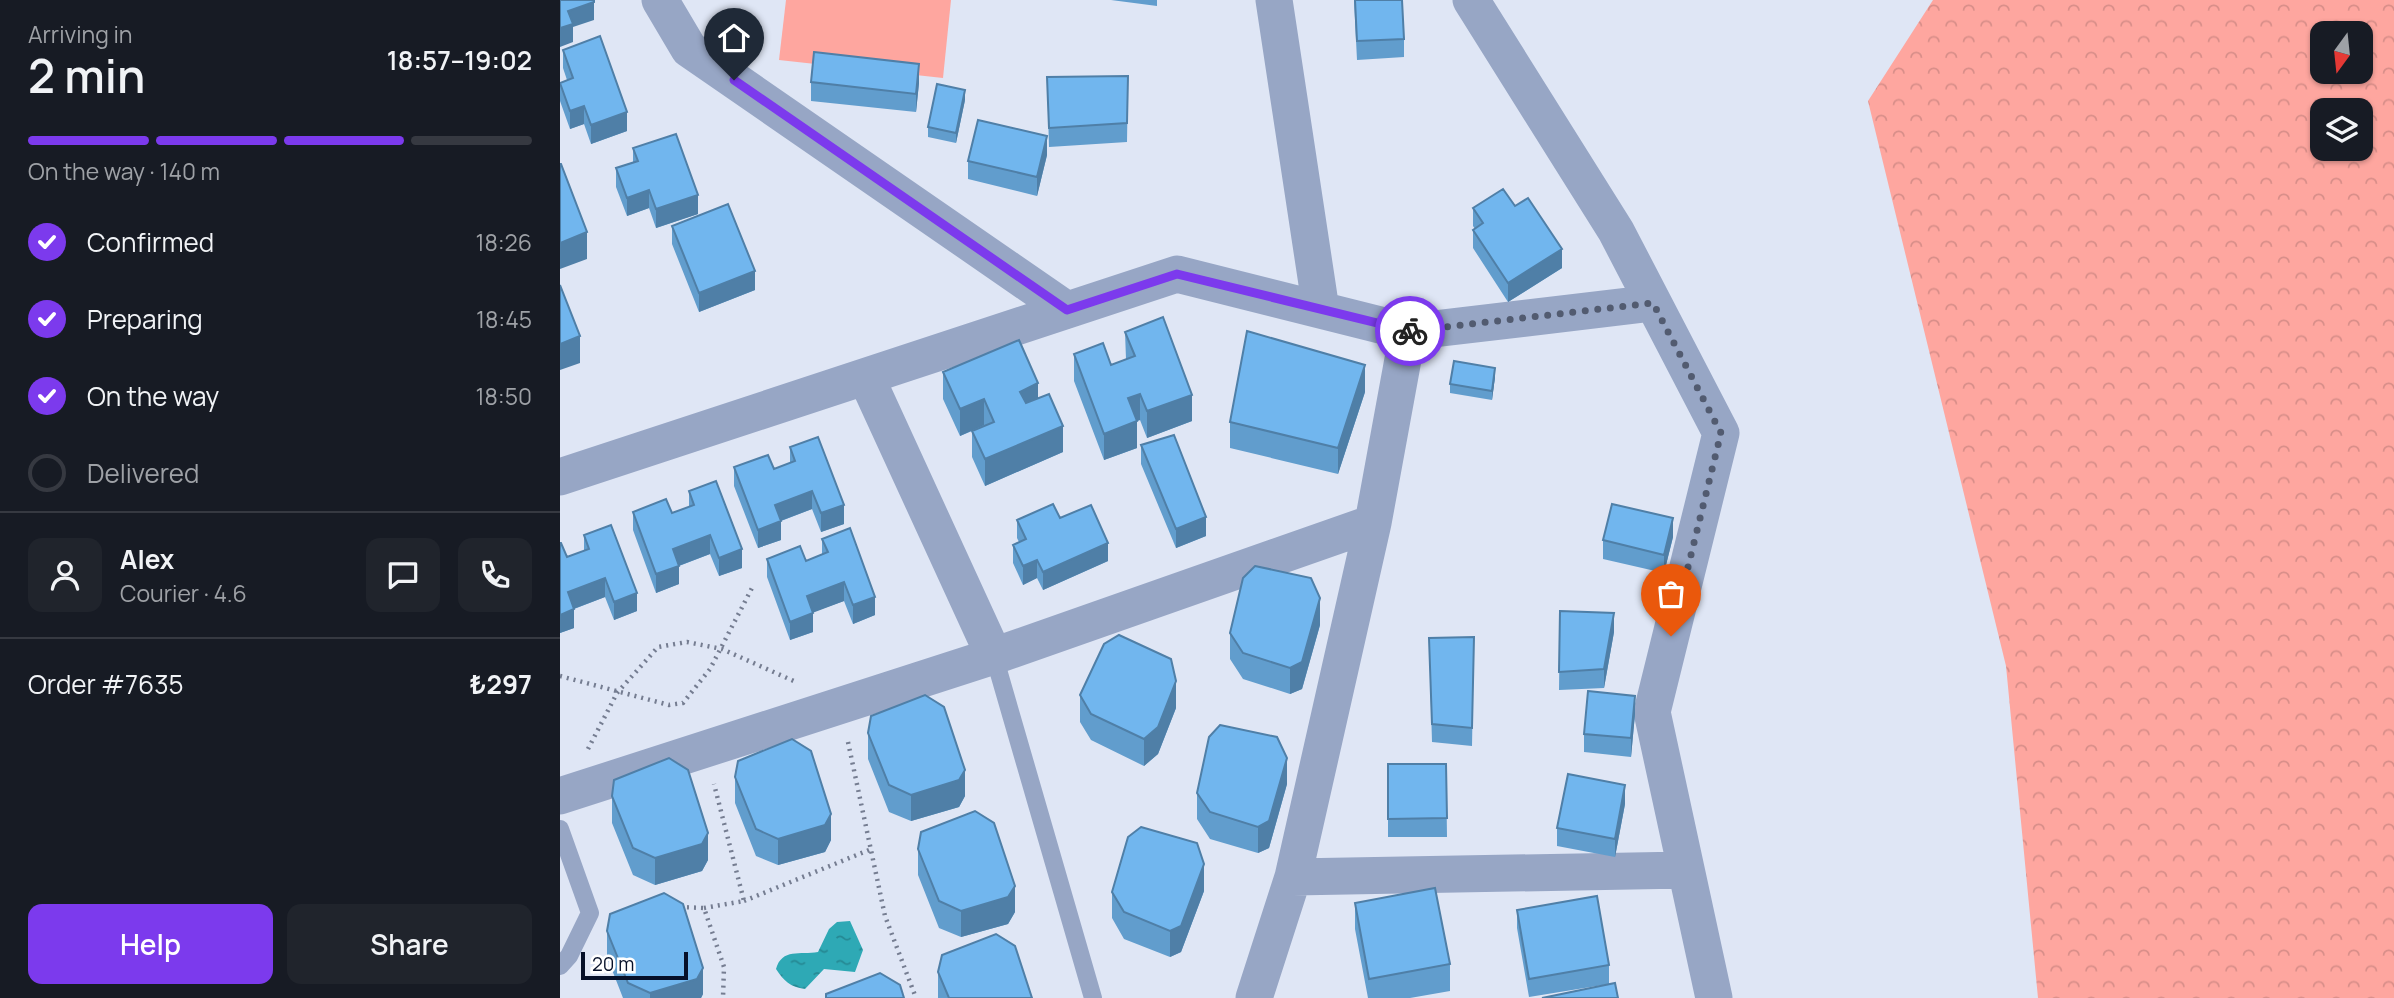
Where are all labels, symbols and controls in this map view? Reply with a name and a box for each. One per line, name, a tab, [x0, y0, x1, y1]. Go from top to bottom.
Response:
pin	[704, 8, 764, 80]
text: Arriving in	[28, 18, 133, 50]
icon: home	[715, 19, 753, 57]
north arrow	[2310, 21, 2373, 84]
map controls	[2310, 21, 2373, 161]
text: 18:57–19:02	[387, 42, 532, 78]
text: 2 min	[28, 44, 145, 107]
button: layers	[2310, 98, 2373, 161]
text: On the way · 140 m	[28, 155, 220, 187]
icon: check	[28, 223, 66, 261]
text: Confirmed	[87, 224, 214, 260]
text: 18:26	[475, 226, 532, 258]
courier	[1375, 296, 1445, 366]
icon: check	[28, 300, 66, 338]
text: Preparing	[87, 301, 203, 337]
text: 18:45	[476, 303, 532, 335]
icon: bike	[1391, 312, 1429, 350]
icon: check	[28, 377, 66, 415]
text: On the way	[87, 378, 219, 414]
text: 18:50	[475, 380, 532, 412]
text: Delivered	[87, 455, 199, 491]
button: person	[28, 538, 102, 612]
button: chat	[366, 538, 440, 612]
button: phone	[458, 538, 532, 612]
text: Alex	[120, 541, 174, 577]
pin	[1641, 564, 1701, 636]
icon: bag	[1652, 575, 1690, 613]
text: Courier · 4.6	[120, 577, 247, 609]
text: Order #7635	[28, 666, 184, 702]
text: ₺297	[469, 666, 532, 702]
button: Help	[28, 904, 273, 984]
button: Share	[287, 904, 532, 984]
scale bar	[581, 949, 688, 981]
text: 20 m	[592, 951, 634, 977]

